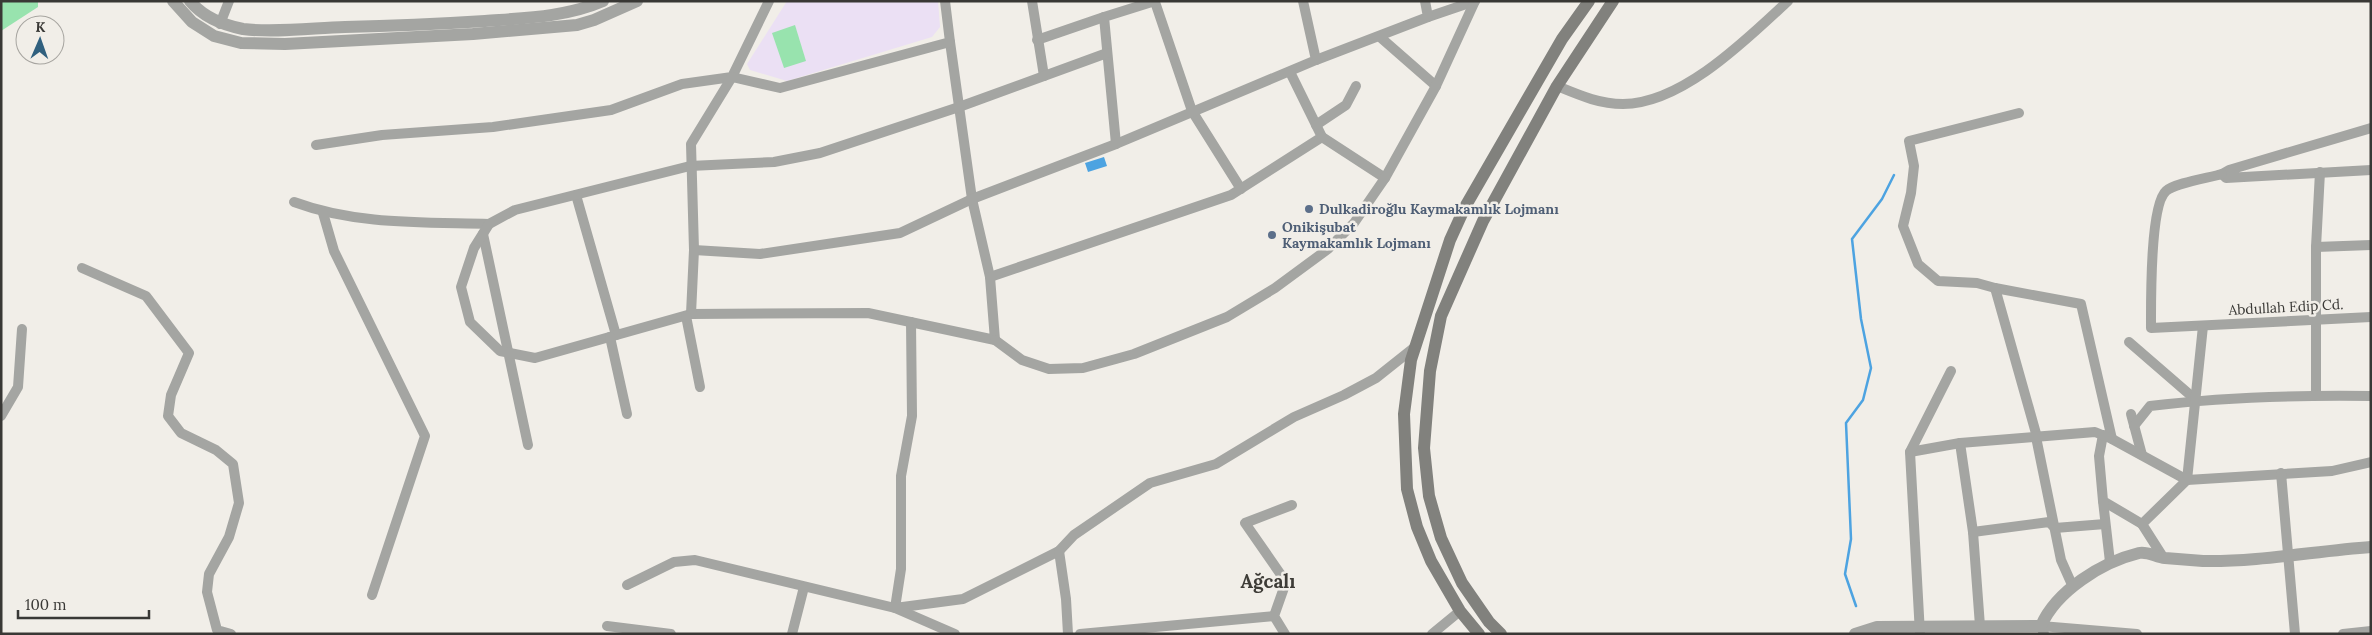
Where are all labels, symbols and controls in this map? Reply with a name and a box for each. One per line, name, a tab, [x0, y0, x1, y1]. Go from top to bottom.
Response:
north arrow	[15, 15, 65, 65]
text: K	[35, 18, 46, 36]
place label: Dulkadiroğlu Kaymakamlık Lojmanı	[1319, 200, 1559, 218]
marker: Dulkadiroğlu Kaymakamlık Lojmanı	[1303, 203, 1315, 215]
place label: Onikişubat Kaymakamlık Lojmanı	[1282, 218, 1431, 252]
marker: Onikişubat Kaymakamlık Lojmanı	[1266, 229, 1278, 241]
street label: Abdullah Edip Cd.	[2227, 295, 2344, 319]
district label: Ağcalı	[1241, 569, 1295, 593]
scale bar	[18, 588, 149, 620]
text: 100 m	[25, 595, 66, 614]

